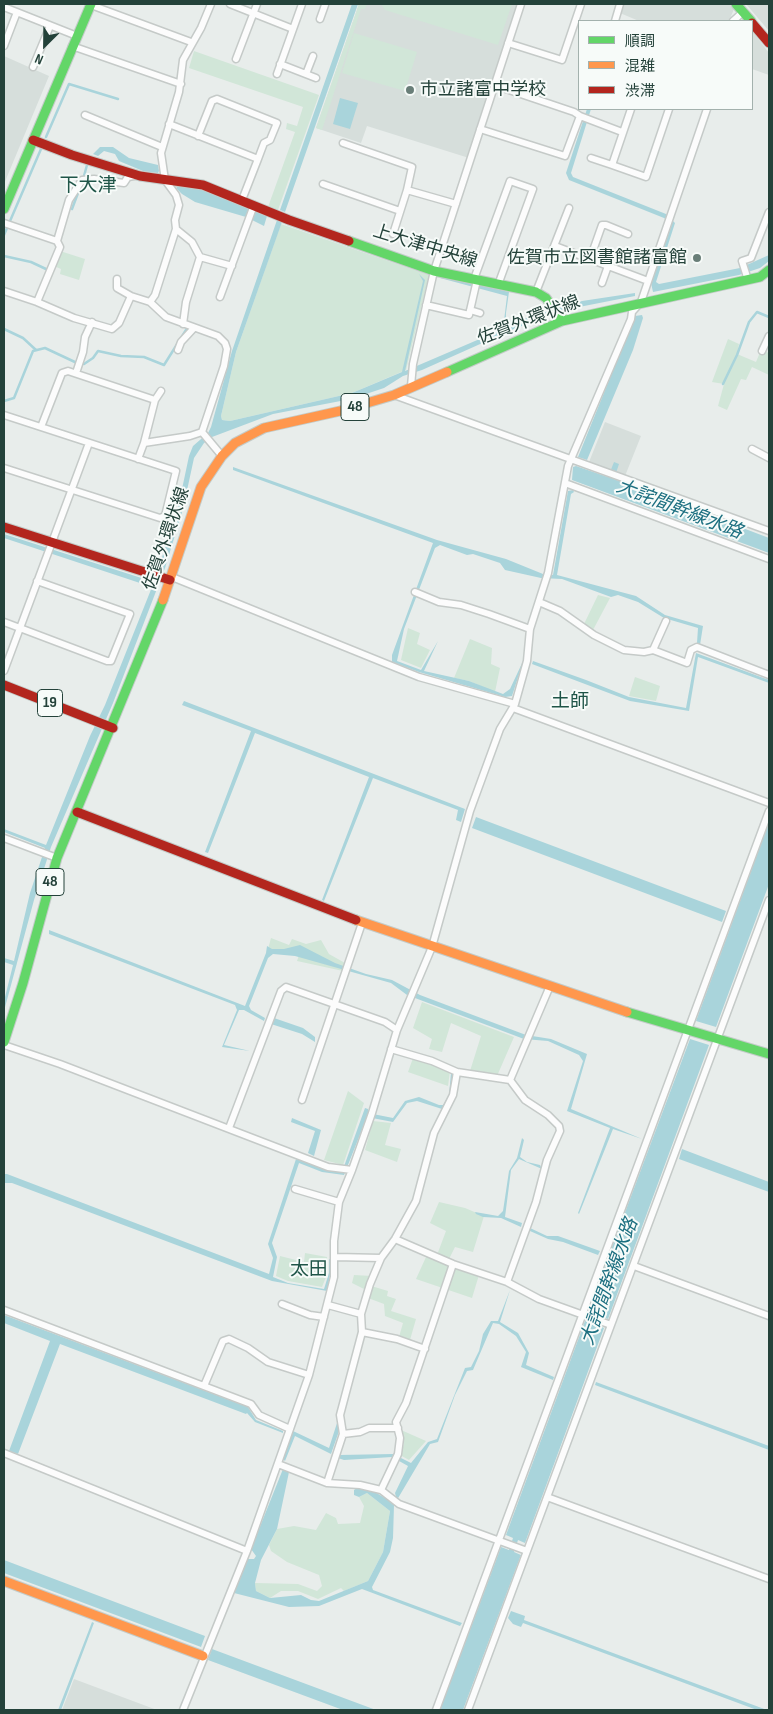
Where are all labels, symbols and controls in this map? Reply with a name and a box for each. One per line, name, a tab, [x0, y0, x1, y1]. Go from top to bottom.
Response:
north arrow	[20, 20, 70, 70]
legend	[578, 20, 753, 110]
text: 順調	[625, 32, 655, 51]
text: N	[32, 50, 46, 69]
text: 混雑	[625, 57, 655, 76]
place label: 市立諸富中学校	[420, 79, 546, 101]
text: 渋滞	[625, 82, 655, 101]
marker: 市立諸富中学校	[404, 84, 416, 96]
district label: 下大津	[60, 175, 116, 197]
street label: 上大津中央線	[370, 221, 480, 273]
place label: 佐賀市立図書館諸富館	[507, 247, 687, 269]
marker: 佐賀市立図書館諸富館	[691, 252, 703, 264]
street label: 佐賀外環状線	[475, 292, 583, 350]
road number: 48	[341, 394, 369, 421]
water label: 大詫間幹線水路	[613, 476, 745, 544]
street label: 佐賀外環状線	[139, 484, 195, 594]
road number: 19	[38, 690, 62, 716]
district label: 土師	[551, 691, 589, 713]
road number: 48	[36, 869, 64, 896]
water label: 大詫間幹線水路	[577, 1216, 643, 1348]
district label: 太田	[290, 1259, 328, 1281]

